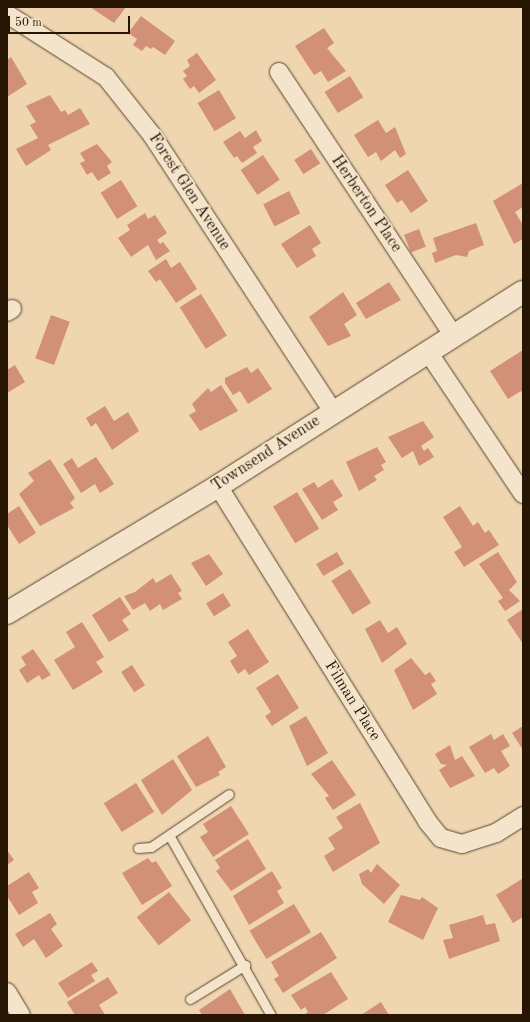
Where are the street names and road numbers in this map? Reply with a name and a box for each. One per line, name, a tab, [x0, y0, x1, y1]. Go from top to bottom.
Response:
street label: Forest Glen Avenue	[144, 130, 234, 254]
street label: Herberton Place	[327, 152, 405, 256]
street label: Townsend Avenue	[208, 412, 324, 496]
street label: Filman Place	[320, 657, 384, 745]

